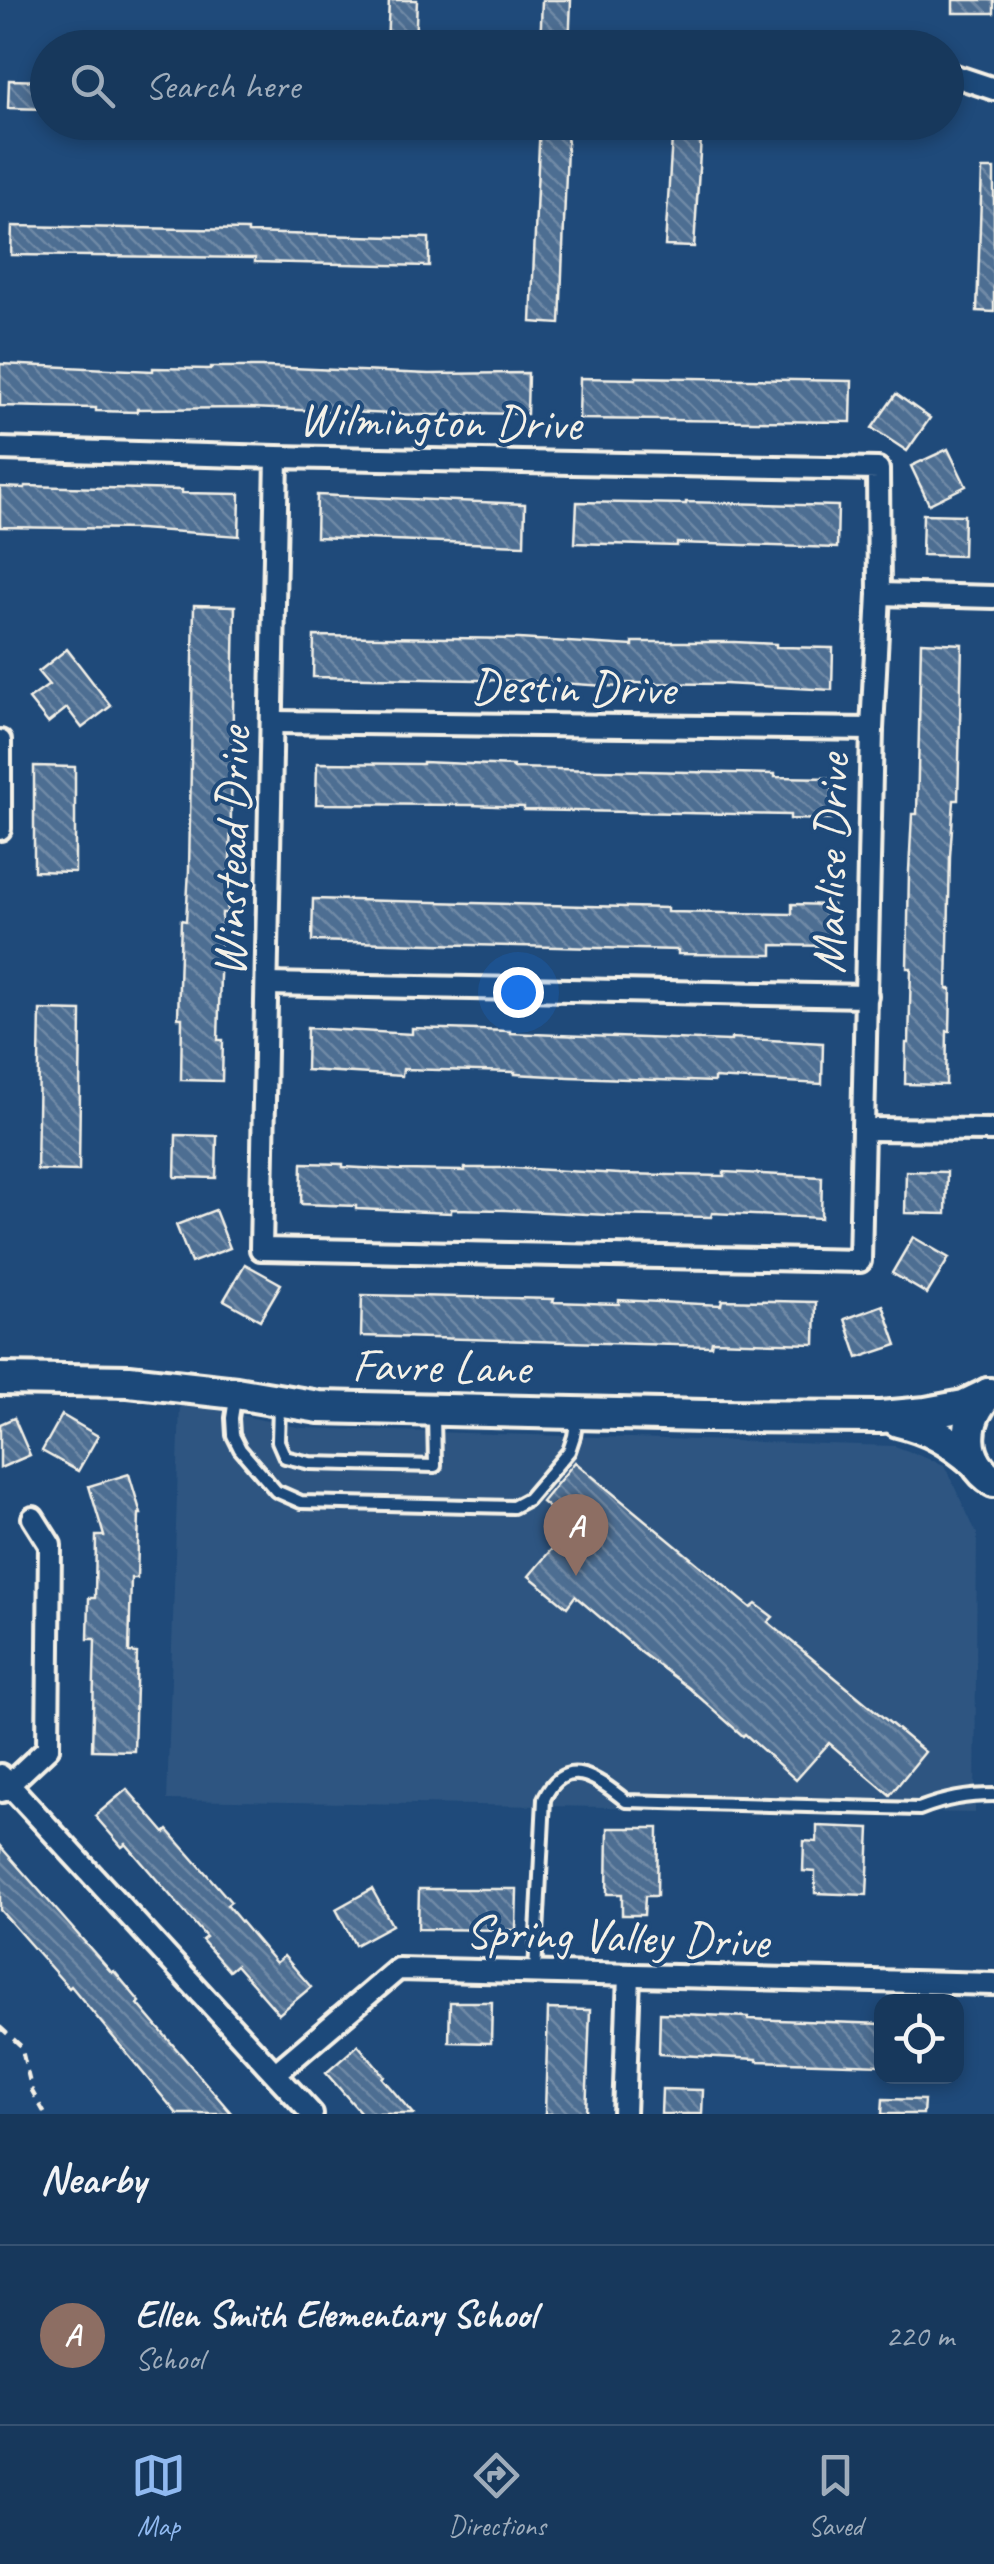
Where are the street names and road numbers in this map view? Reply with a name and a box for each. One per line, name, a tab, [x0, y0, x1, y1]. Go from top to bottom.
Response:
street label: Wilmington Drive	[298, 389, 585, 454]
street label: Destin Drive	[470, 655, 679, 719]
street label: Winstead Drive	[199, 723, 263, 978]
street label: Marlise Drive	[798, 750, 862, 974]
street label: Favre Lane	[351, 1334, 534, 1398]
street label: Spring Valley Drive	[464, 1901, 773, 1971]

